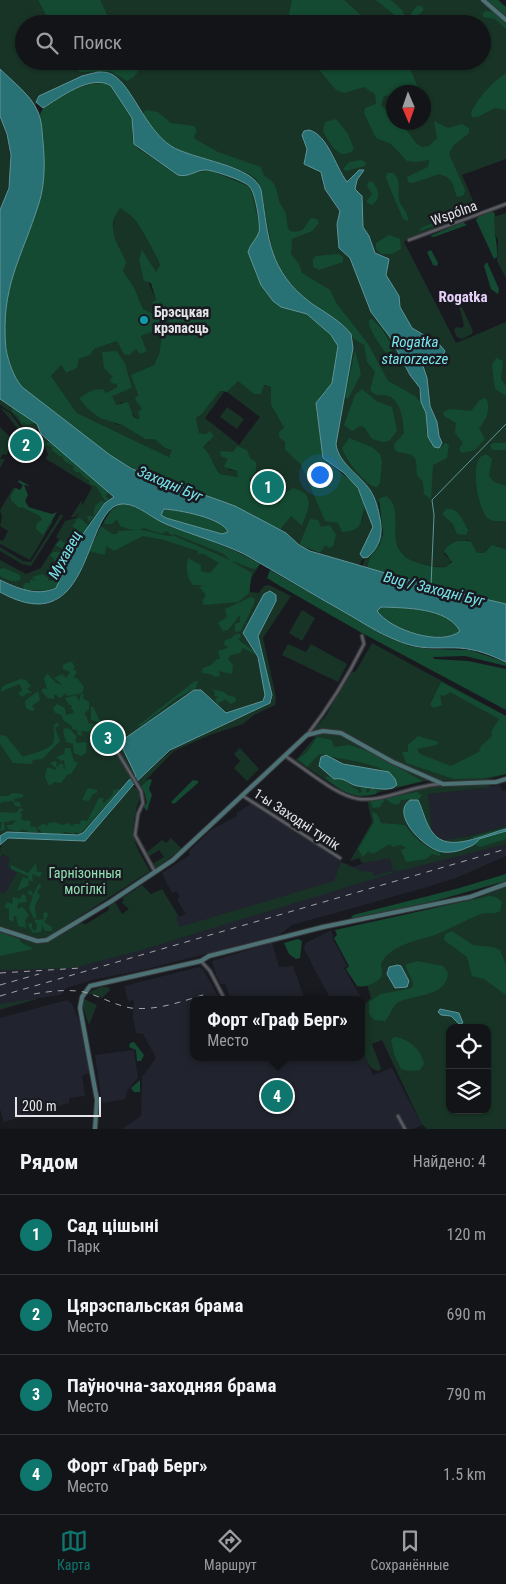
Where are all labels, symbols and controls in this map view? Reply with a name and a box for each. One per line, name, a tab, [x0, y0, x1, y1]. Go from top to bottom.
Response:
search box	[15, 15, 491, 70]
icon: search	[33, 29, 61, 57]
text: Поиск	[73, 31, 122, 54]
north arrow	[386, 85, 431, 130]
street label: Wspólna	[429, 197, 479, 229]
district label: Rogatka	[438, 288, 488, 306]
place label: Брэсцкая крэпасць	[154, 304, 209, 336]
marker: Брэсцкая крэпасць	[138, 314, 150, 326]
water label: Rogatka starorzecze	[382, 333, 449, 368]
pin: 2	[10, 426, 42, 464]
water label: Заходні Буг	[135, 462, 206, 506]
your location	[307, 462, 333, 488]
pin: 1	[252, 468, 284, 506]
water label: Мухавец	[44, 528, 86, 582]
water label: Bug / Заходні Буг	[382, 568, 487, 610]
pin: 3	[92, 719, 124, 757]
street label: 1-ы Заходні тупік	[251, 785, 343, 853]
park label: Гарнізонныя могілкі	[48, 865, 122, 897]
popup	[190, 996, 365, 1061]
text: Форт «Граф Берг»	[207, 1008, 348, 1031]
map controls	[446, 1024, 491, 1114]
button: locate	[446, 1024, 491, 1069]
text: Место	[207, 1031, 249, 1050]
button: layers	[446, 1069, 491, 1114]
pin: 4	[261, 1077, 293, 1115]
scale bar	[15, 1094, 101, 1117]
text: 200 m	[22, 1098, 57, 1114]
text: Рядом	[20, 1150, 79, 1174]
text: Найдено: 4	[413, 1152, 486, 1171]
text: Сад цішыні	[67, 1214, 159, 1237]
text: 1	[32, 1225, 40, 1244]
text: 120 m	[447, 1225, 486, 1244]
text: Парк	[67, 1237, 100, 1256]
text: Цярэспальская брама	[67, 1294, 243, 1317]
text: 2	[32, 1305, 40, 1324]
text: 690 m	[447, 1305, 486, 1324]
text: Место	[67, 1317, 108, 1336]
text: Паўночна-заходняя брама	[67, 1374, 277, 1397]
text: 3	[32, 1385, 40, 1404]
text: 790 m	[447, 1385, 486, 1404]
text: Место	[67, 1397, 108, 1416]
text: Форт «Граф Берг»	[67, 1454, 208, 1477]
text: 4	[32, 1465, 40, 1484]
text: 1.5 km	[443, 1465, 486, 1484]
text: Место	[67, 1477, 108, 1496]
tab: Карта	[57, 1527, 90, 1573]
tab: Маршрут	[204, 1527, 257, 1573]
tab: Сохранённые	[371, 1527, 449, 1573]

